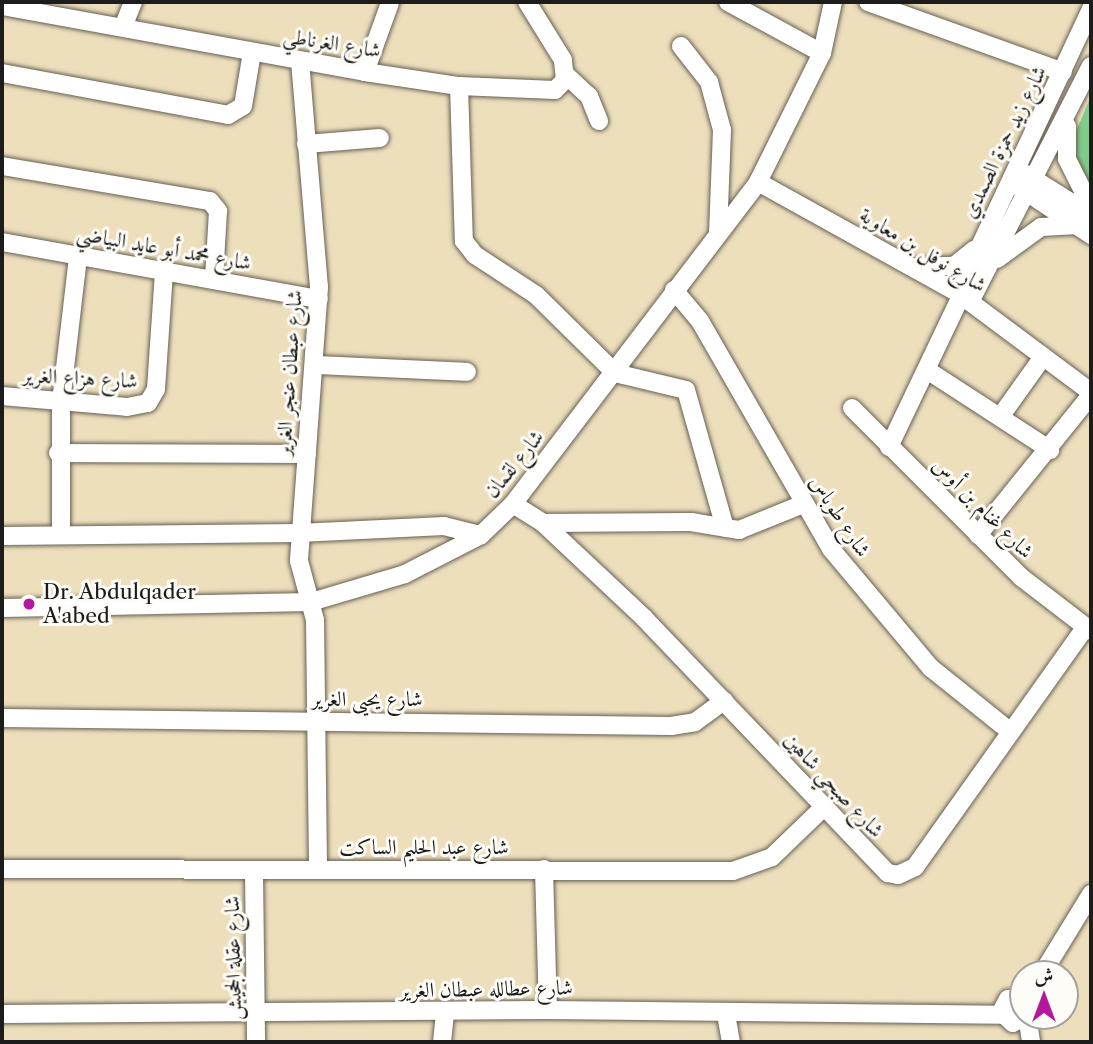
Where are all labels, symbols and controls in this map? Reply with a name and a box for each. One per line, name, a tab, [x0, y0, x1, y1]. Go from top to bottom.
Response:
street label: شارع الغرناطي	[282, 23, 382, 63]
street label: شارع زيد حمزة الصمدي	[956, 62, 1052, 222]
street label: شارع نوفل بن معاوية	[855, 202, 991, 298]
street label: شارع محمد أبو عايد البياضي	[75, 220, 253, 276]
street label: شارع عبطان عنجر الغرير	[271, 289, 307, 457]
street label: شارع هزاع الغرير	[22, 362, 138, 394]
street label: شارع لقمان	[479, 425, 549, 503]
street label: شارع غنام بن أوس	[927, 452, 1039, 564]
street label: شارع طوباس	[804, 470, 876, 562]
place label: Dr. Abdulqader A'abed	[43, 579, 197, 629]
marker: Dr. Abdulqader A'abed	[21, 596, 37, 612]
street label: شارع يحيى الغرير	[311, 686, 423, 712]
street label: شارع صبحي شاهين	[779, 727, 889, 843]
street label: شارع عبد الحليم الساكت	[339, 834, 509, 860]
street label: شارع عقلة الجحيش	[219, 896, 247, 1020]
north arrow	[1009, 960, 1079, 1030]
text: ش	[1035, 964, 1053, 987]
street label: شارع عطالله عبطان الغرير	[399, 975, 573, 1003]

